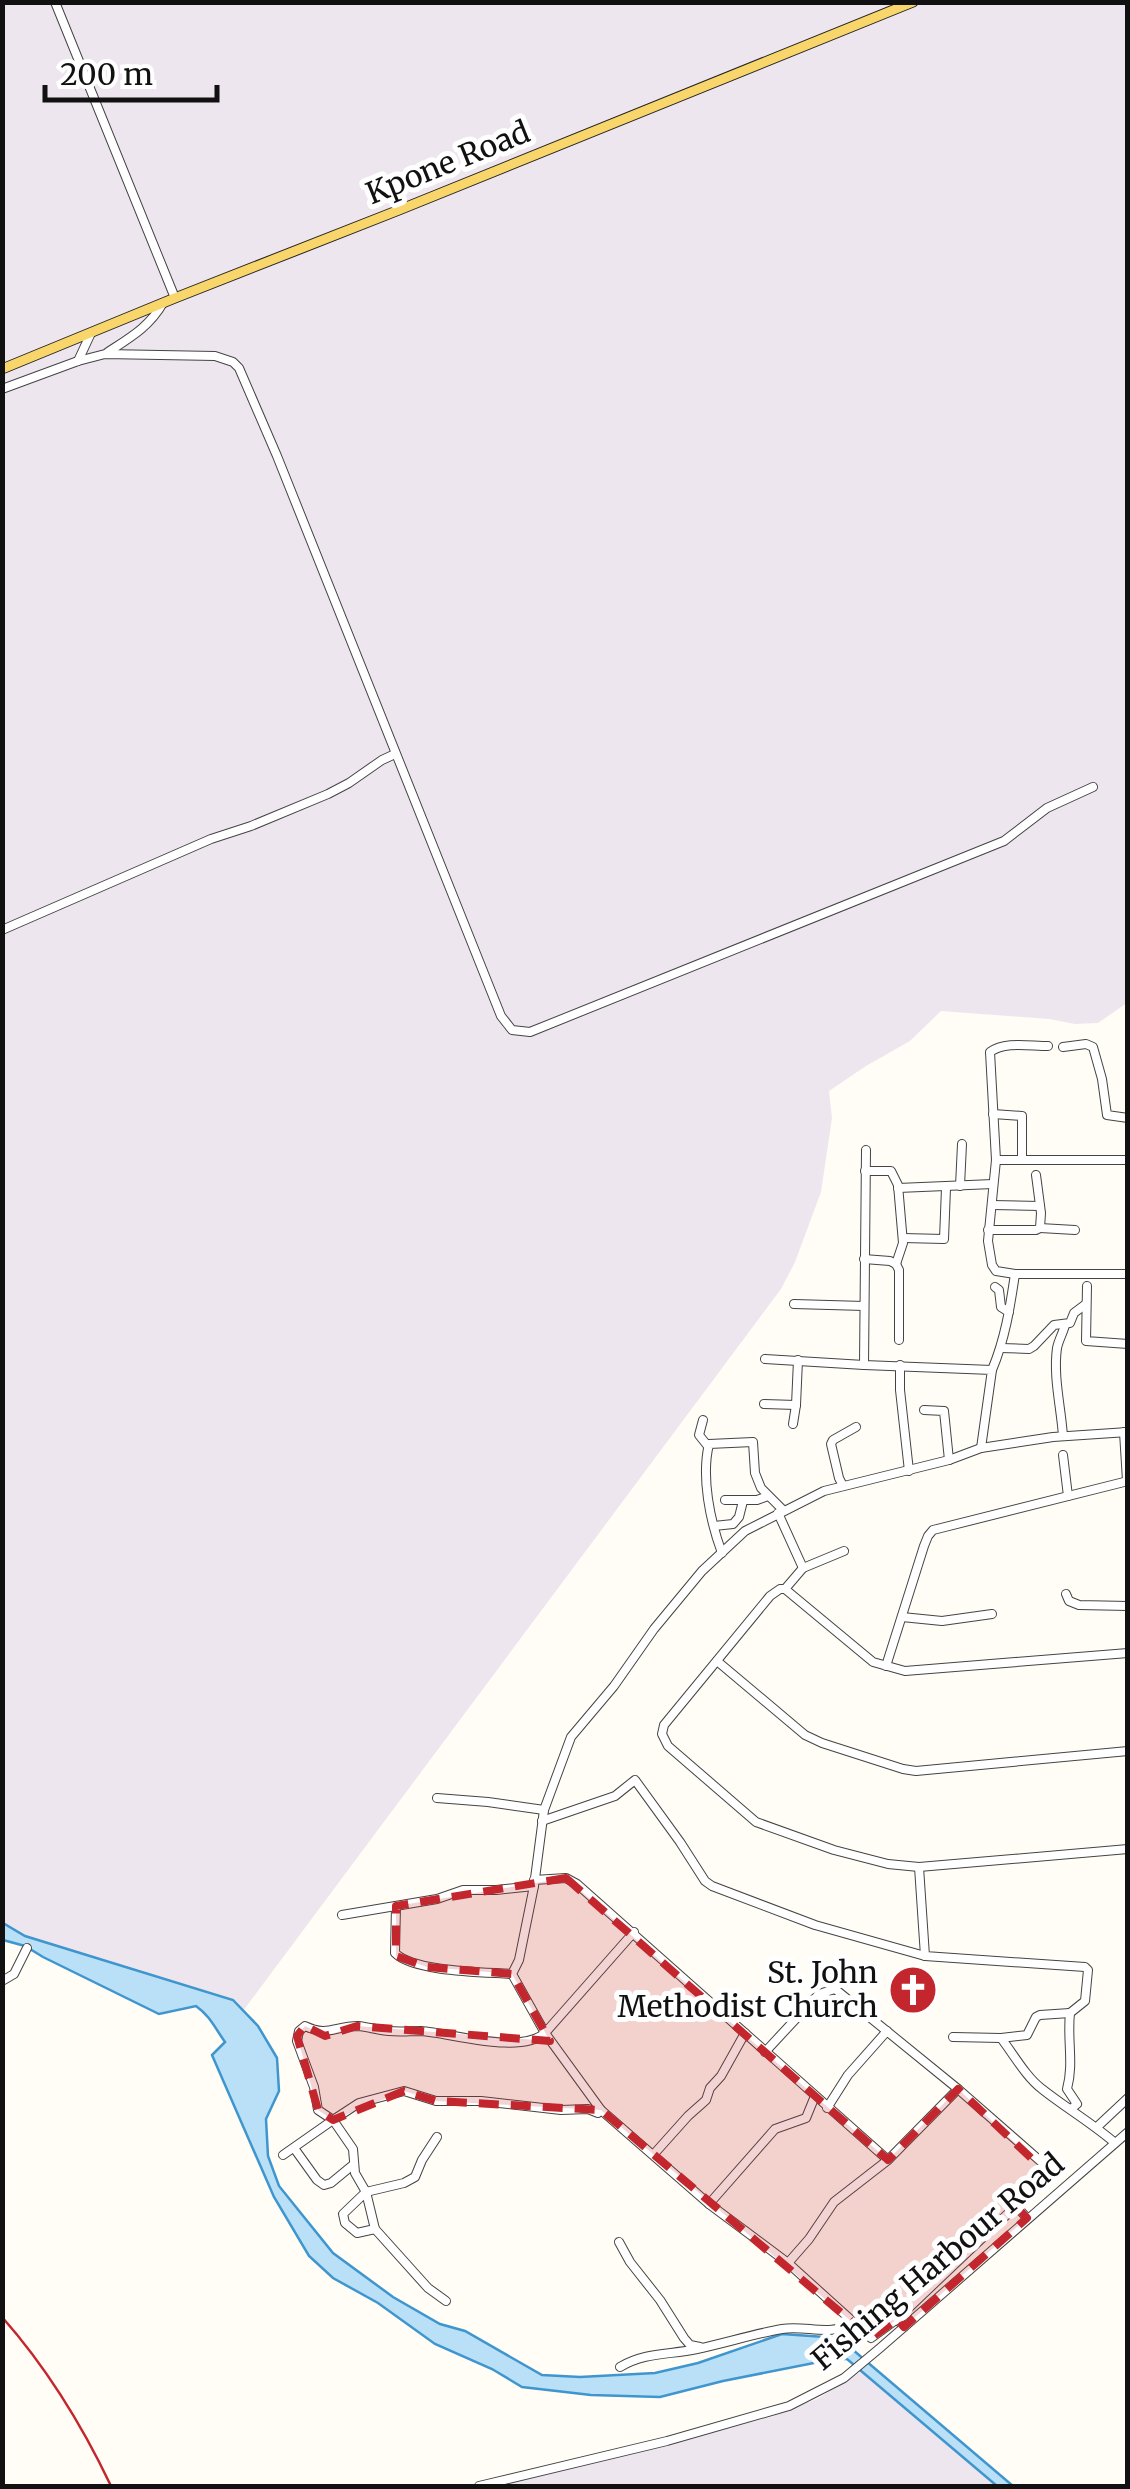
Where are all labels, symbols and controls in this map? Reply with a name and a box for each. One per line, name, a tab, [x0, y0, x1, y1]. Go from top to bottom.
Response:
scale bar	[45, 40, 218, 102]
text: 200 m	[60, 55, 153, 93]
street label: Kpone Road	[360, 112, 535, 212]
place label: St. John Methodist Church	[617, 1953, 878, 2025]
church icon: St. John Methodist Church	[887, 1964, 939, 2016]
street label: Fishing Harbour Road	[804, 2145, 1071, 2378]

